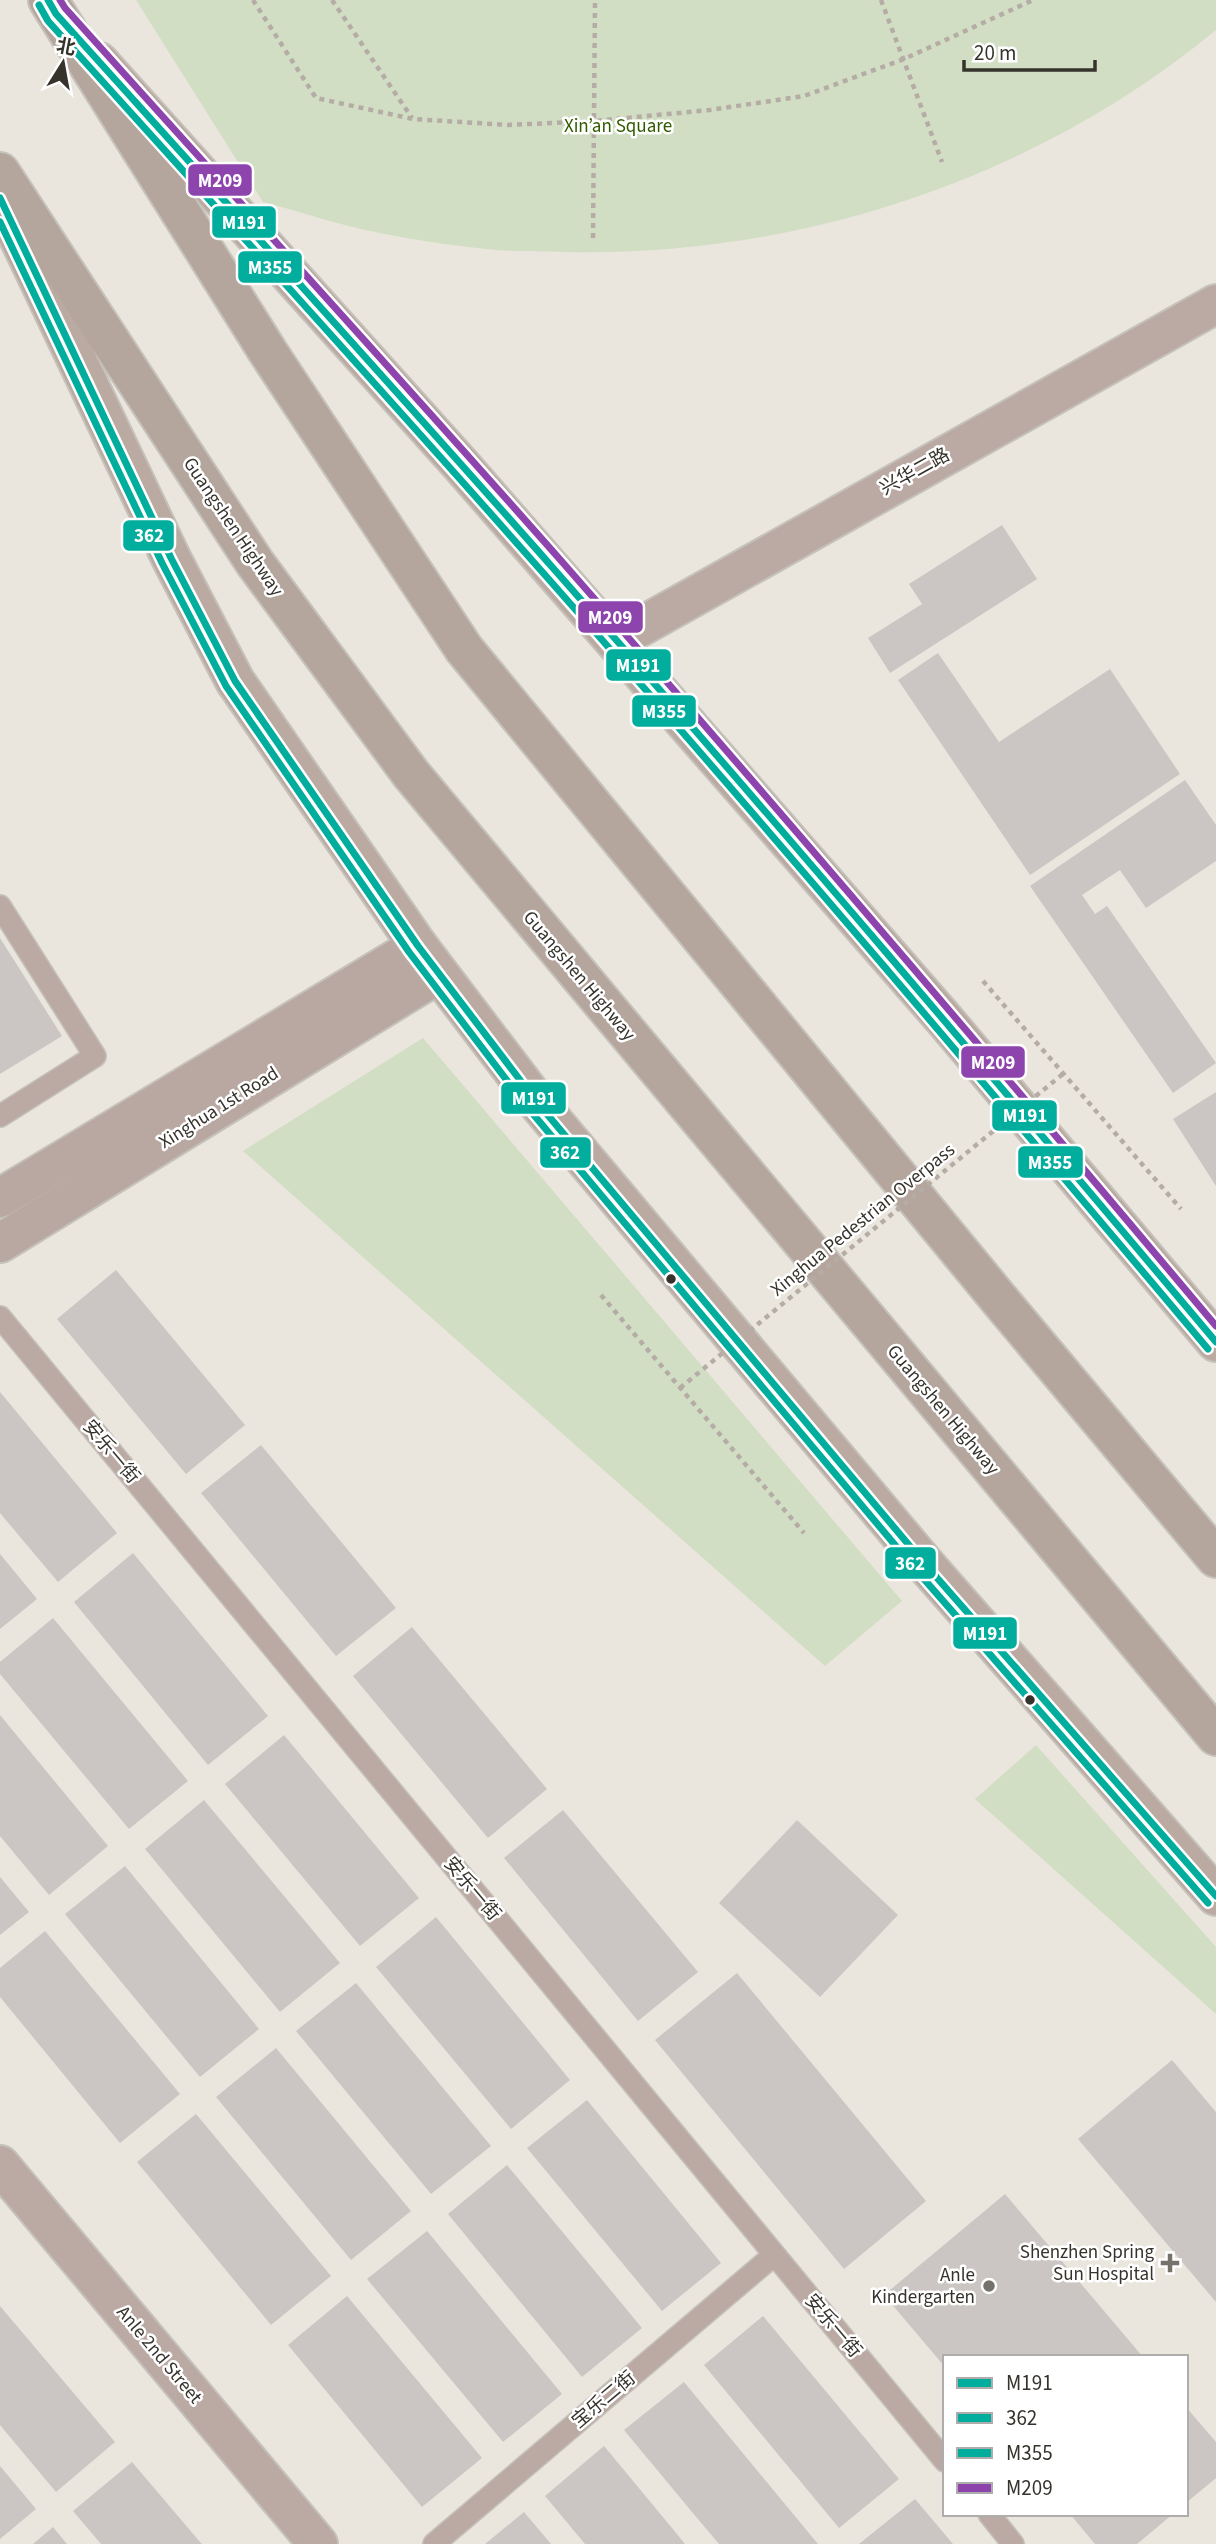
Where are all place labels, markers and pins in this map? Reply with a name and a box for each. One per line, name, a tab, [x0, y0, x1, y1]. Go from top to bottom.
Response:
unlabelled marker	[664, 1272, 678, 1286]
unlabelled marker	[1023, 1693, 1037, 1707]
place label: Shenzhen Spring Sun Hospital	[1020, 2239, 1154, 2288]
marker: Shenzhen Spring Sun Hospital	[1160, 2253, 1180, 2273]
place label: Anle Kindergarten	[871, 2262, 975, 2311]
marker: Anle Kindergarten	[981, 2278, 997, 2294]

